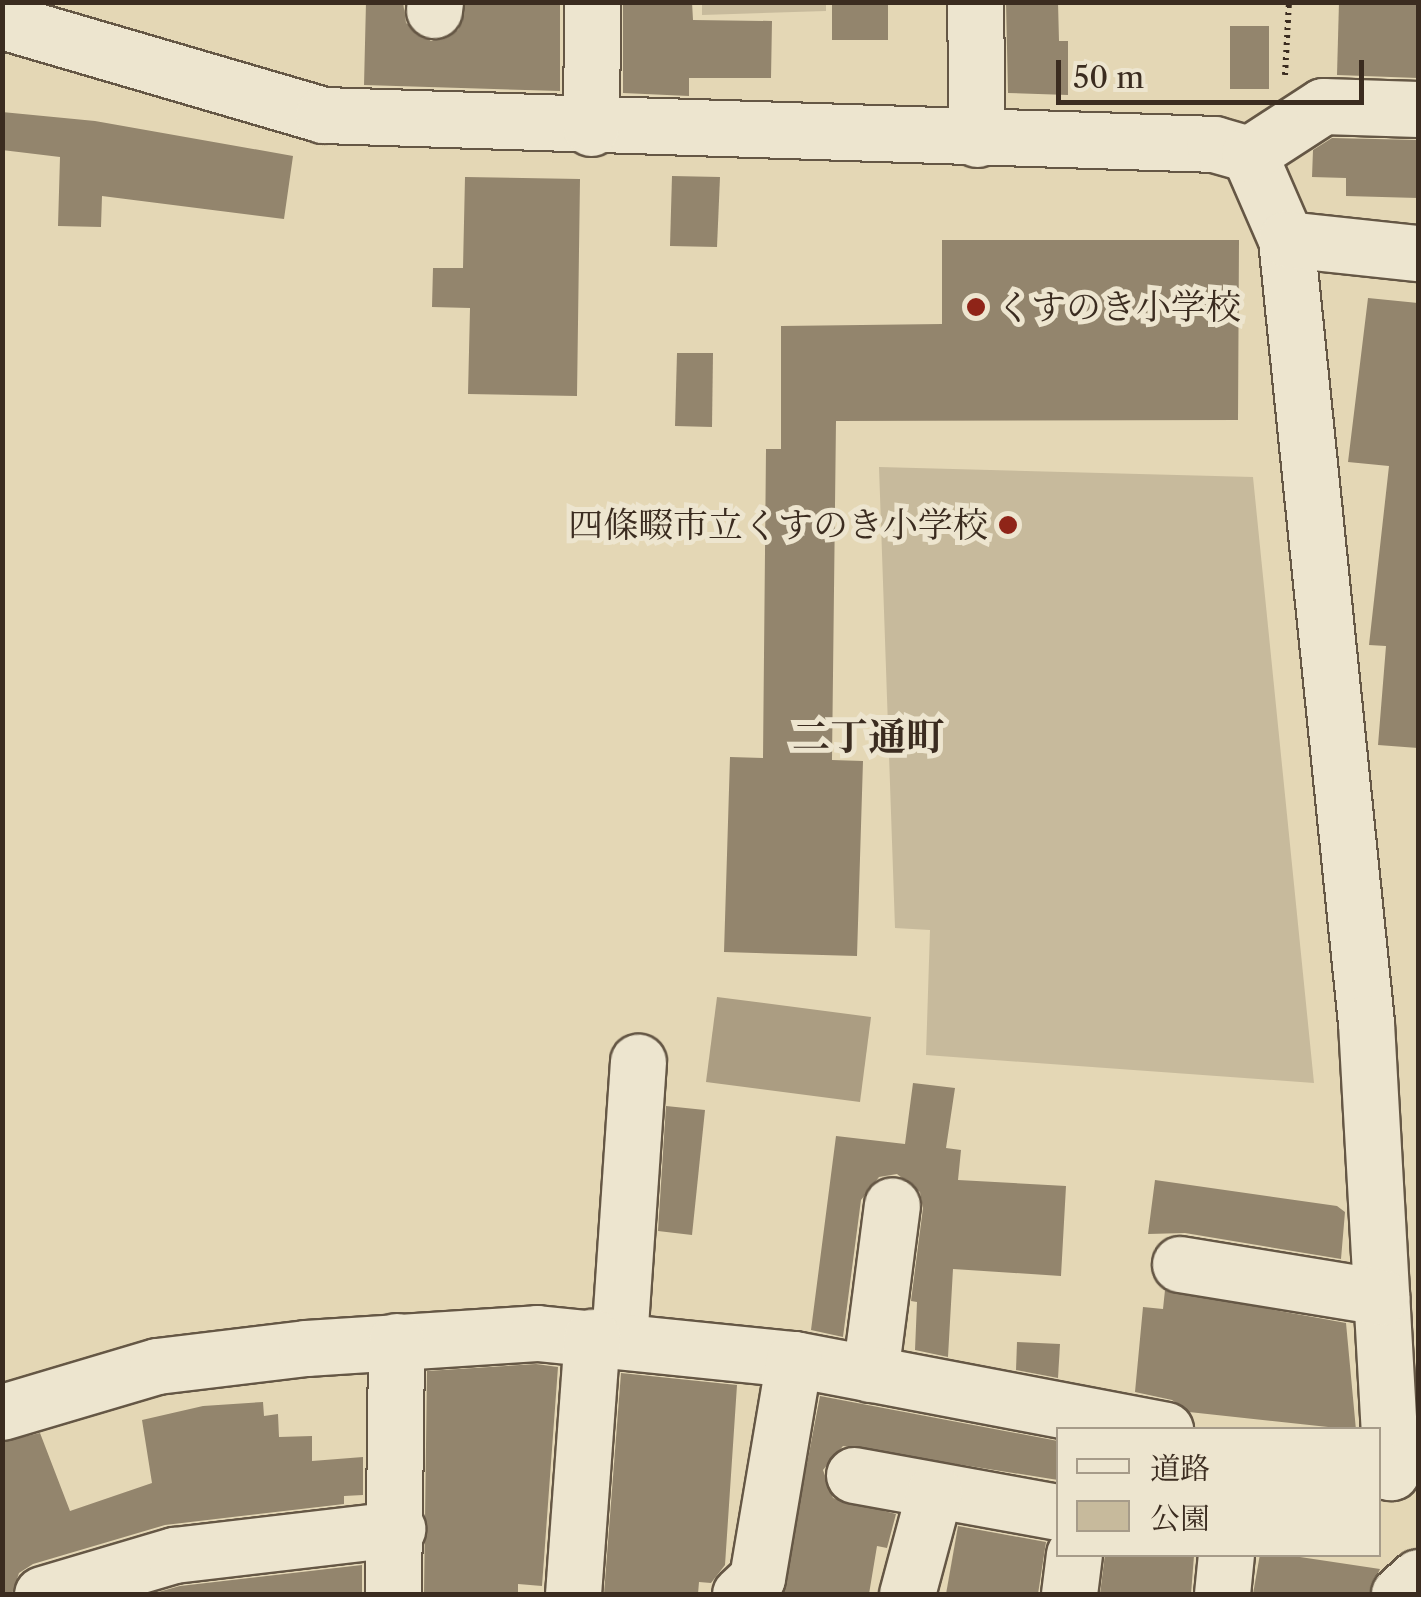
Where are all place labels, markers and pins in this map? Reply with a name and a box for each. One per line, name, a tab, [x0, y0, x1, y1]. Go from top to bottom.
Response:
place label: くすのき小学校	[996, 286, 1241, 328]
marker: くすのき小学校	[965, 296, 987, 318]
place label: 四條畷市立くすのき小学校	[568, 504, 988, 546]
marker: 四條畷市立くすのき小学校	[997, 514, 1019, 536]

